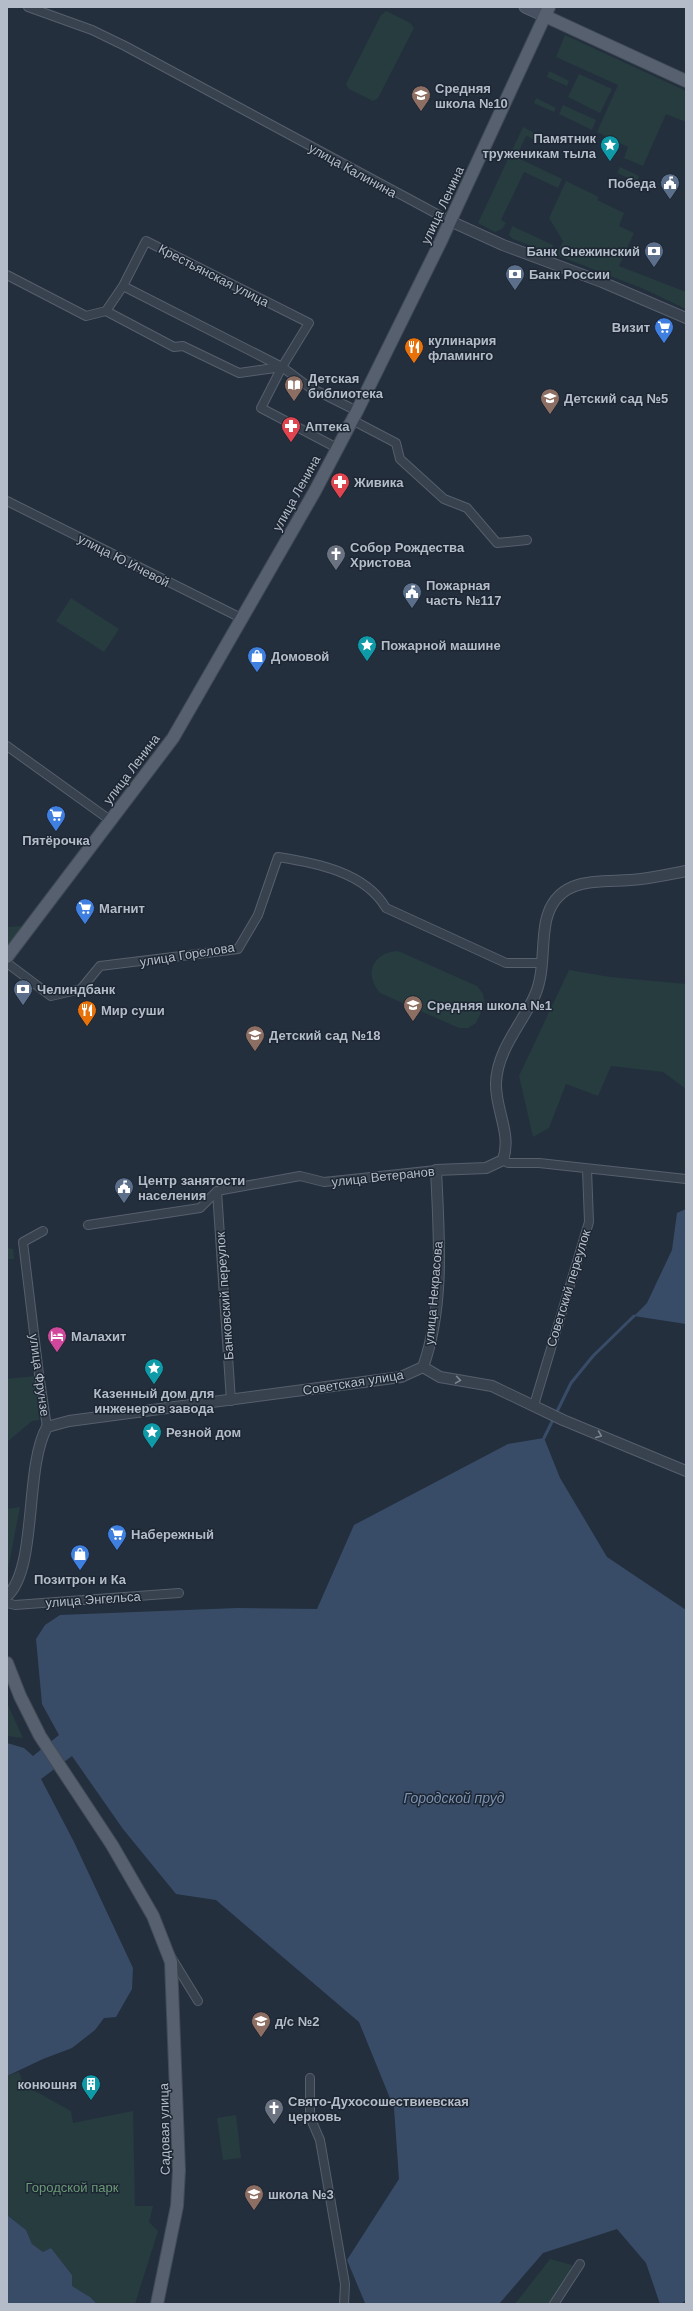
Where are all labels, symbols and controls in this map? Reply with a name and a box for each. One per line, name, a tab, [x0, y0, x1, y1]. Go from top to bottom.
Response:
place label: Средняя школа №10	[435, 81, 508, 111]
school or university icon: Средняя школа №10	[410, 84, 432, 112]
place label: Памятник труженикам тыла	[482, 131, 597, 161]
place icon: Памятник труженикам тыла	[599, 134, 621, 162]
street label: улица Калинина	[306, 140, 400, 201]
street label: улица Ленина	[418, 163, 467, 246]
public building icon: Победа	[659, 172, 681, 200]
place label: Победа	[608, 176, 657, 191]
bank icon: Банк Снежинский	[643, 240, 665, 268]
street label: Крестьянская улица	[156, 241, 272, 310]
place label: Банк Снежинский	[526, 244, 640, 259]
bank icon: Банк России	[504, 263, 526, 291]
place label: Банк России	[529, 267, 610, 282]
supermarket icon: Визит	[653, 316, 675, 344]
place label: Визит	[612, 320, 650, 335]
place label: кулинария фламинго	[428, 333, 496, 363]
restaurant icon: кулинария фламинго	[403, 336, 425, 364]
place label: Детская библиотека	[308, 371, 384, 401]
library icon: Детская библиотека	[283, 374, 305, 402]
school or university icon: Детский сад №5	[539, 387, 561, 415]
place label: Детский сад №5	[564, 391, 668, 406]
pharmacy icon: Аптека	[280, 415, 302, 443]
place label: Аптека	[305, 419, 350, 434]
street label: улица Ленина	[270, 452, 324, 534]
pharmacy icon: Живика	[329, 471, 351, 499]
place label: Живика	[353, 475, 404, 490]
street label: улица Ю.Ичевой	[76, 531, 172, 590]
place label: Собор Рождества Христова	[350, 540, 465, 570]
church icon: Собор Рождества Христова	[325, 543, 347, 571]
place label: Пожарная часть №117	[426, 578, 501, 608]
public building icon: Пожарная часть №117	[401, 581, 423, 609]
place icon: Пожарной машине	[356, 634, 378, 662]
place label: Пожарной машине	[381, 638, 501, 653]
shop icon: Домовой	[246, 645, 268, 673]
place label: Домовой	[271, 649, 329, 664]
street label: улица Ленина	[100, 731, 163, 807]
supermarket icon: Пятёрочка	[45, 804, 67, 832]
place label: Пятёрочка	[22, 833, 90, 848]
supermarket icon: Магнит	[74, 897, 96, 925]
place label: Магнит	[99, 901, 145, 916]
street label: улица Горелова	[139, 939, 236, 969]
bank icon: Челиндбанк	[12, 978, 34, 1006]
place label: Челиндбанк	[37, 982, 116, 997]
school or university icon: Средняя школа №1	[402, 994, 424, 1022]
place label: Средняя школа №1	[427, 998, 552, 1013]
restaurant icon: Мир суши	[76, 999, 98, 1027]
place label: Мир суши	[101, 1003, 165, 1018]
school or university icon: Детский сад №18	[244, 1024, 266, 1052]
place label: Детский сад №18	[269, 1028, 380, 1043]
street label: улица Ветеранов	[331, 1164, 435, 1189]
place label: Центр занятости населения	[138, 1173, 245, 1203]
public building icon: Центр занятости населения	[113, 1176, 135, 1204]
street label: Советский переулок	[544, 1227, 594, 1349]
street label: Банковский переулок	[213, 1231, 236, 1361]
street label: улица Некрасова	[421, 1240, 446, 1345]
hotel icon: Малахит	[46, 1325, 68, 1353]
place label: Малахит	[71, 1329, 126, 1344]
street label: улица Фрунзе	[26, 1333, 53, 1417]
place icon: Казенный дом для инженеров завода	[143, 1357, 165, 1385]
street label: Советская улица	[301, 1367, 405, 1398]
one-way arrow	[455, 1375, 462, 1384]
place label: Казенный дом для инженеров завода	[94, 1386, 214, 1416]
place icon: Резной дом	[141, 1421, 163, 1449]
place label: Резной дом	[166, 1425, 241, 1440]
one-way arrow	[595, 1430, 602, 1438]
supermarket icon: Набережный	[106, 1523, 128, 1551]
place label: Набережный	[131, 1527, 214, 1542]
shop icon: Позитрон и Ка	[69, 1543, 91, 1571]
place label: Позитрон и Ка	[34, 1572, 127, 1587]
street label: улица Энгельса	[45, 1589, 142, 1610]
water label: Городской пруд	[404, 1790, 505, 1806]
school or university icon: д/с №2	[250, 2010, 272, 2038]
place label: д/с №2	[275, 2014, 319, 2029]
building icon: конюшня	[80, 2073, 102, 2101]
place label: конюшня	[17, 2077, 77, 2092]
street label: Садовая улица	[156, 2082, 173, 2175]
place label: Свято-Духосошествиевская церковь	[288, 2094, 469, 2124]
church icon: Свято-Духосошествиевская церковь	[263, 2097, 285, 2125]
park label: Городской парк	[26, 2180, 119, 2195]
school or university icon: школа №3	[243, 2183, 265, 2211]
place label: школа №3	[268, 2187, 334, 2202]

